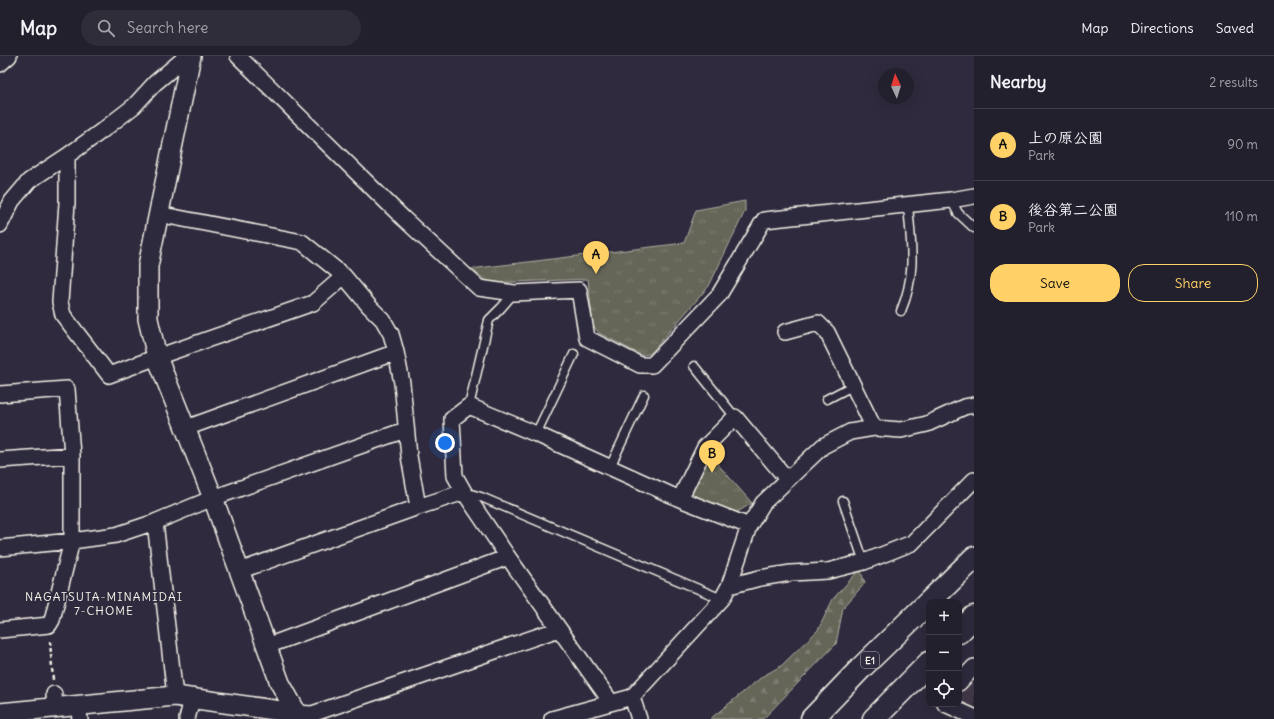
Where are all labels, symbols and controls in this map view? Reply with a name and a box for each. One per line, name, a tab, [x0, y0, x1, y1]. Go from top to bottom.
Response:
search box	[81, 10, 361, 46]
text: Map	[20, 16, 57, 40]
icon: search	[95, 17, 117, 39]
text: Search here	[127, 18, 208, 37]
text: Map	[1081, 19, 1108, 37]
text: Directions	[1130, 19, 1194, 37]
text: Saved	[1216, 19, 1254, 37]
north arrow	[878, 68, 914, 104]
text: Nearby	[990, 71, 1046, 93]
text: 2 results	[1209, 74, 1258, 91]
text: 上の原公園	[1028, 128, 1103, 147]
text: A	[999, 136, 1007, 153]
text: 90 m	[1227, 136, 1258, 153]
text: Park	[1028, 147, 1055, 164]
text: 後谷第二公園	[1028, 200, 1118, 219]
text: B	[999, 208, 1007, 225]
text: 110 m	[1225, 208, 1258, 225]
text: Park	[1028, 219, 1055, 236]
pin: A	[583, 241, 609, 274]
button: Save	[990, 264, 1120, 302]
button: Share	[1128, 264, 1258, 302]
your location	[435, 433, 455, 453]
pin: B	[699, 440, 725, 473]
district label: NAGATSUTA-MINAMIDAI 7-CHOME	[25, 589, 183, 618]
map controls	[926, 599, 962, 707]
button: +	[926, 599, 962, 635]
button: −	[926, 635, 962, 671]
road number: E1	[861, 652, 879, 668]
button: locate	[926, 671, 962, 707]

